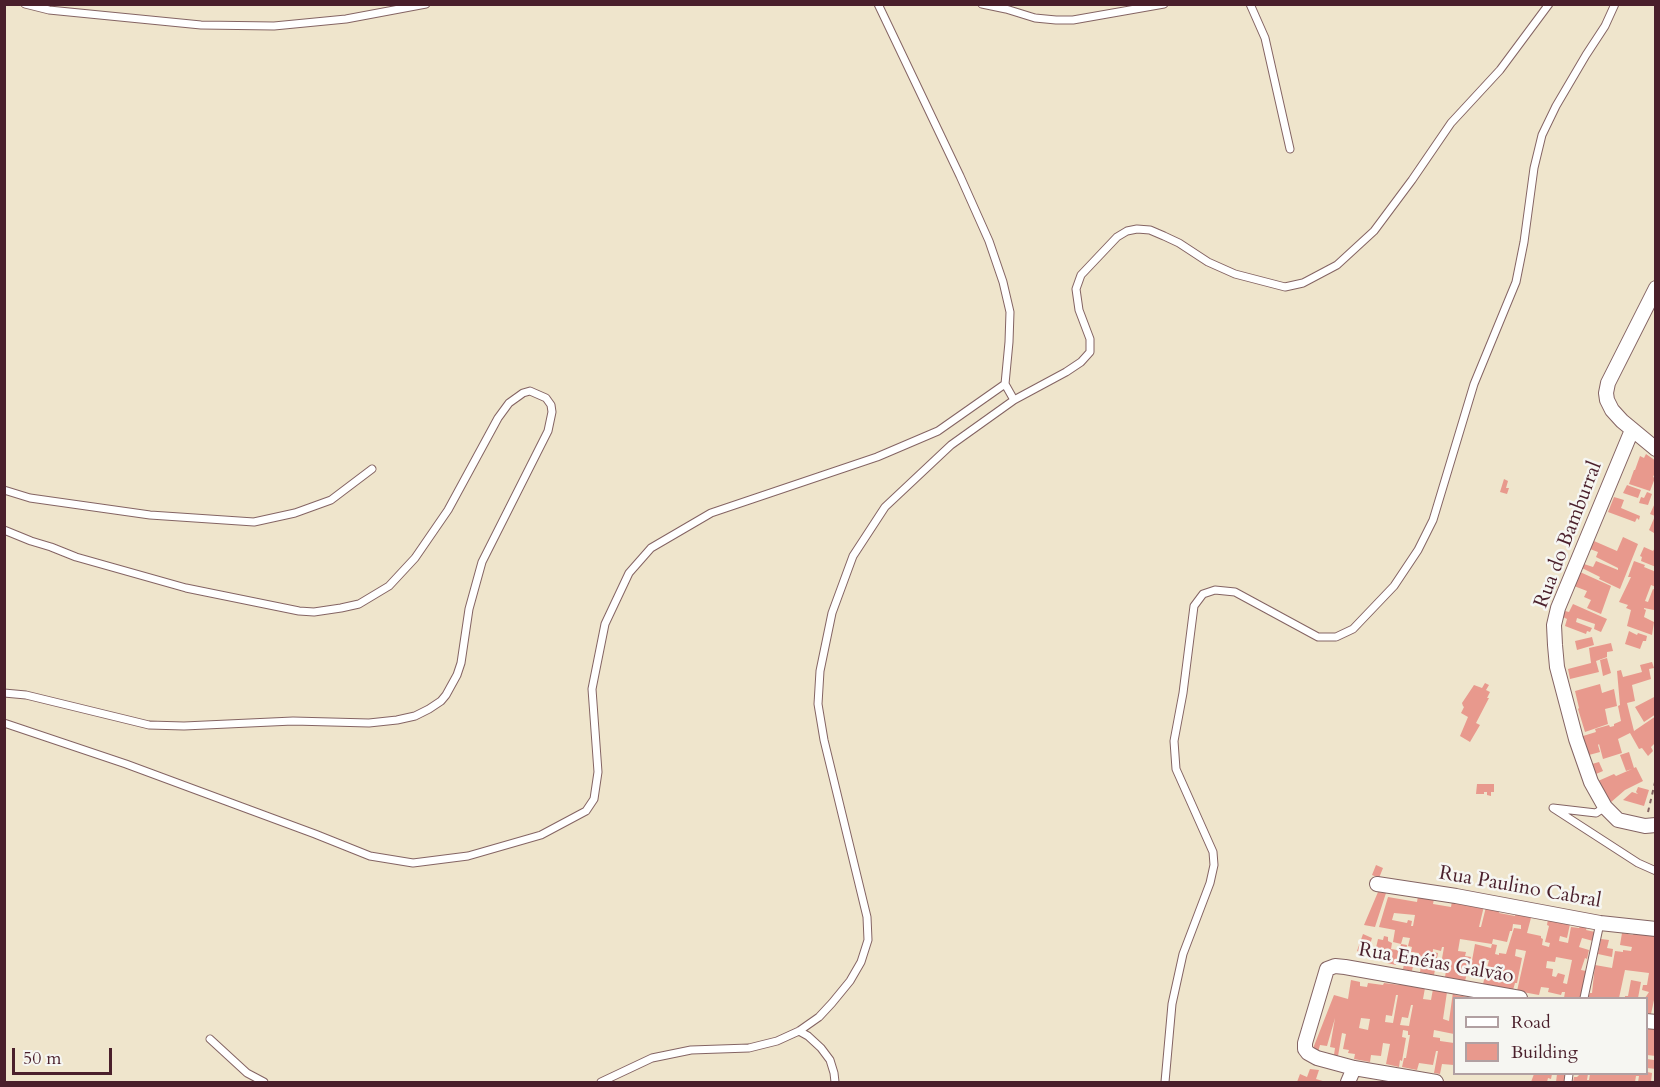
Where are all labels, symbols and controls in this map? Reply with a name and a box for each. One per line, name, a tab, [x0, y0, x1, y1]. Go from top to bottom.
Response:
street label: Rua do Bamburral	[1530, 458, 1608, 612]
street label: Rua Paulino Cabral	[1437, 862, 1603, 914]
street label: Rua Enéias Galvão	[1357, 939, 1515, 989]
legend	[1453, 997, 1648, 1075]
text: Road	[1511, 1010, 1551, 1035]
scale bar	[15, 1036, 116, 1074]
text: Building	[1511, 1040, 1578, 1065]
text: 50 m	[23, 1046, 62, 1071]

